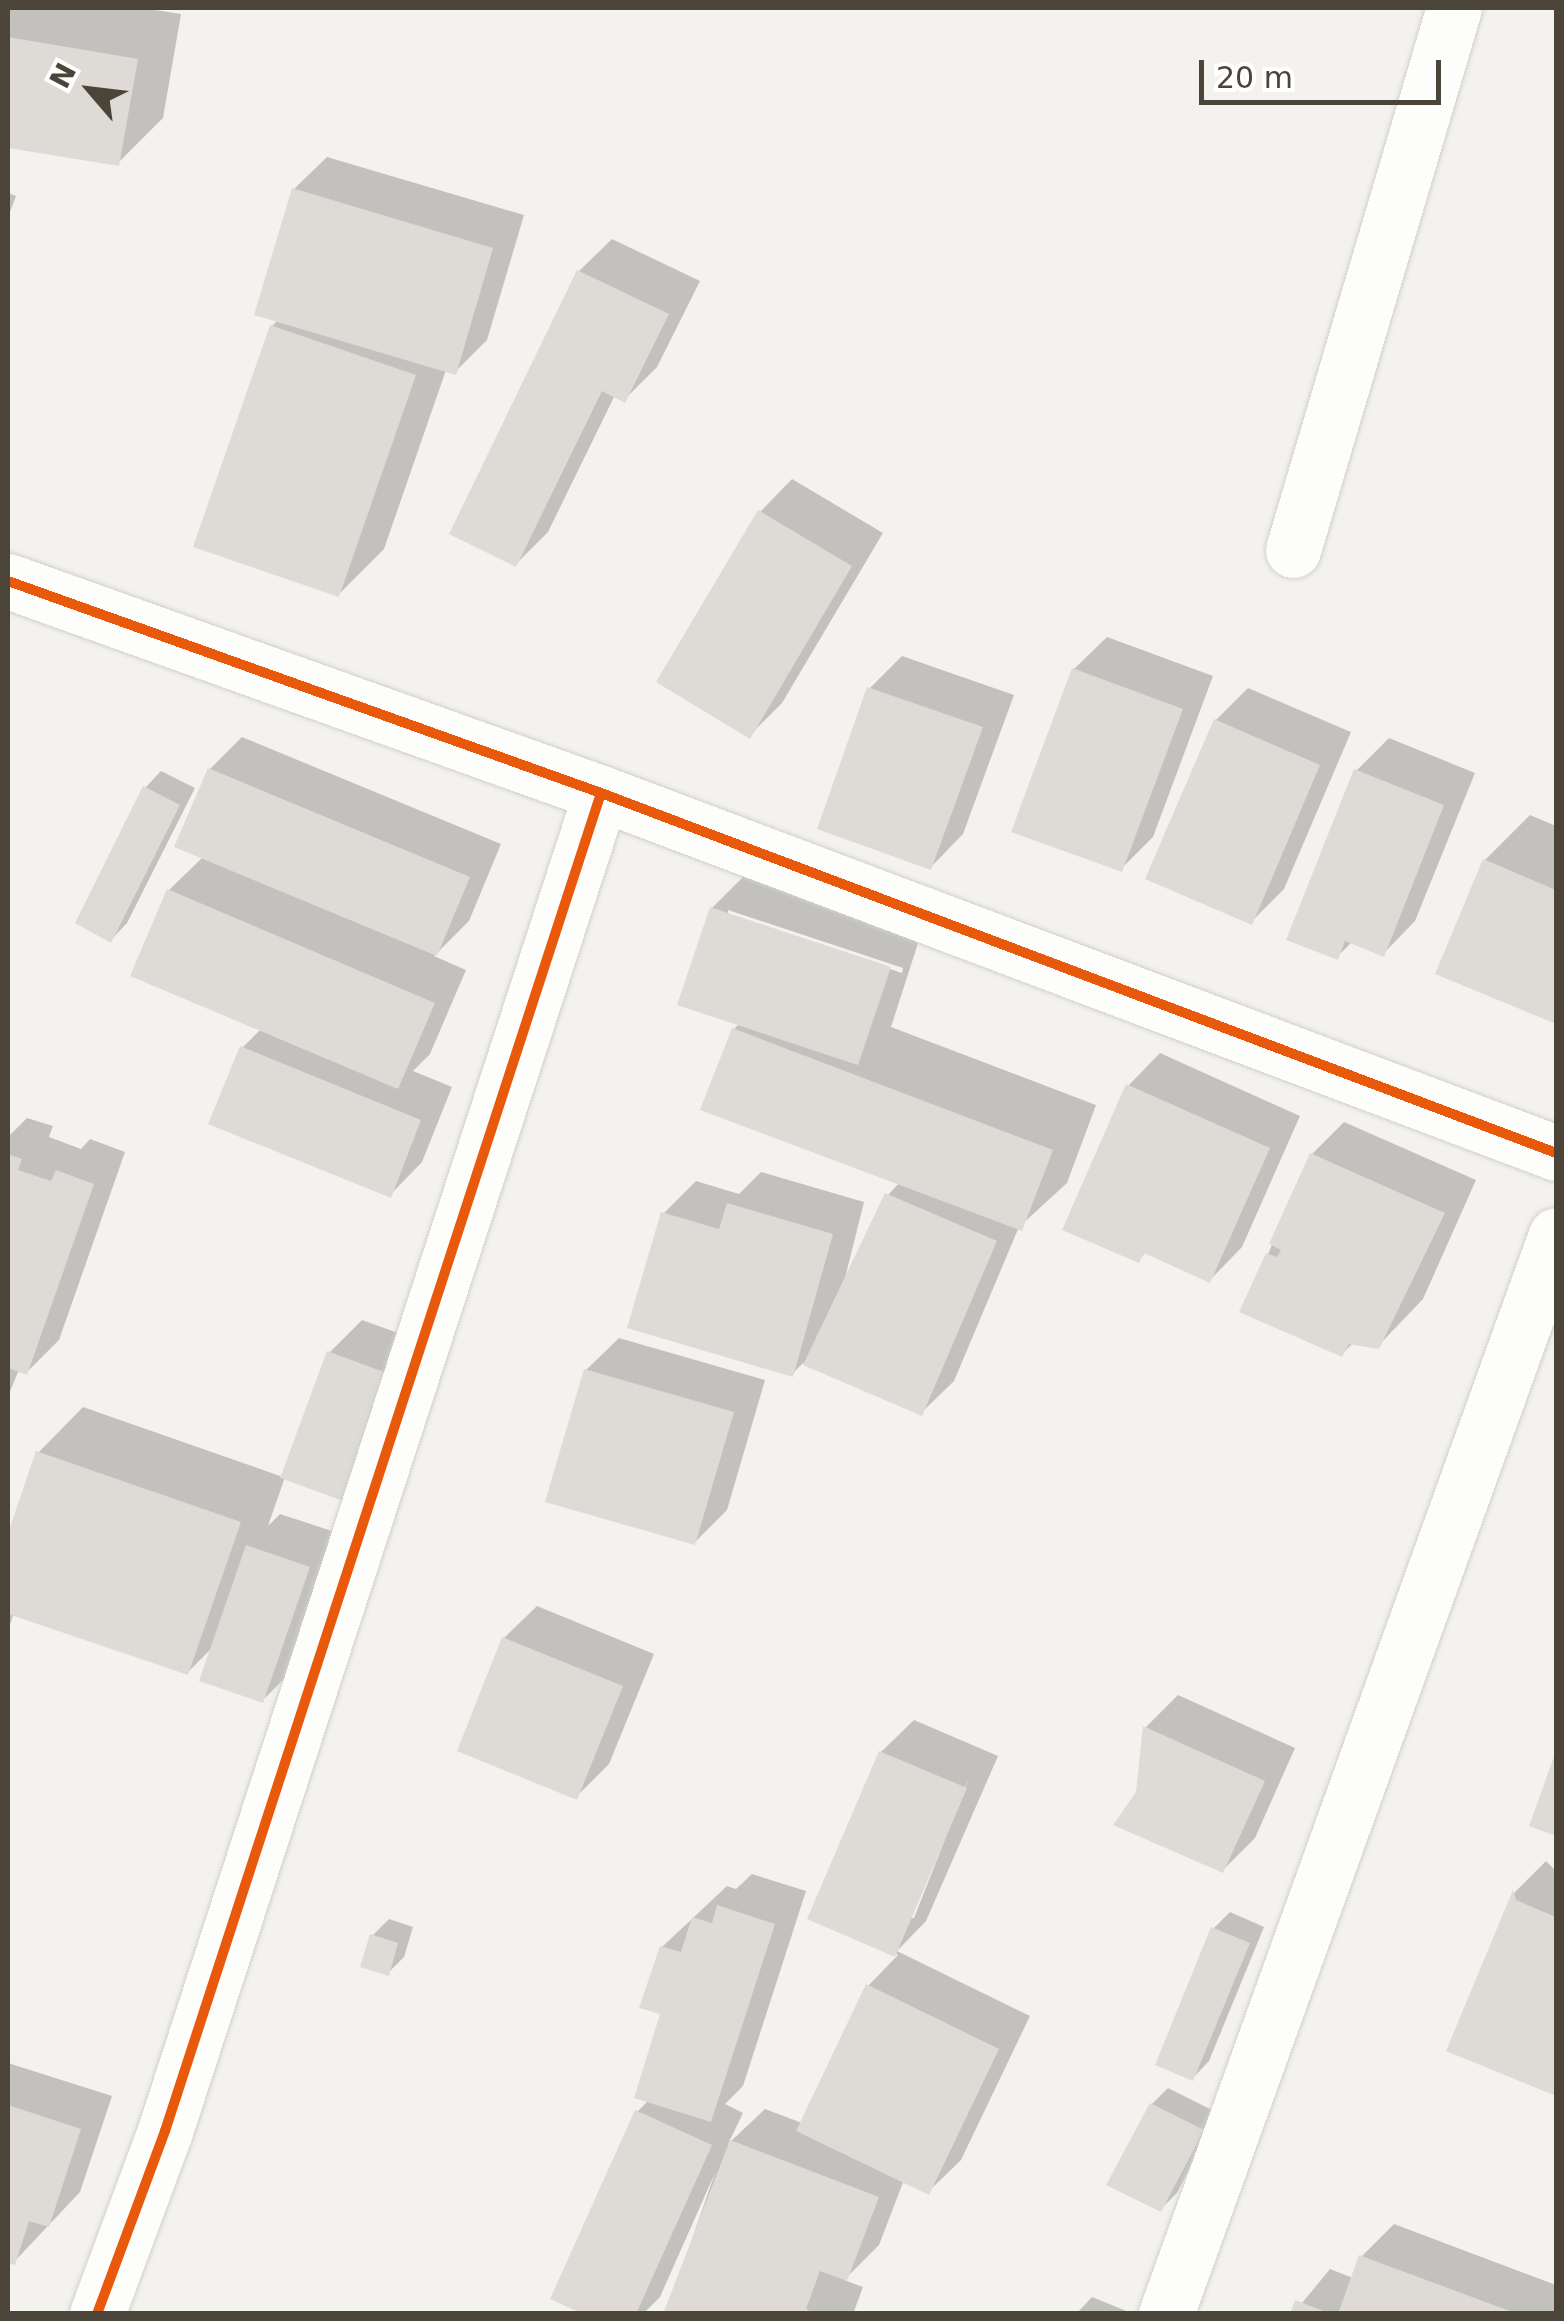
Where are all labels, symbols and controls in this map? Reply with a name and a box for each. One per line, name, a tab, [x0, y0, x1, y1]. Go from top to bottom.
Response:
north arrow	[40, 40, 140, 140]
scale bar	[1204, 40, 1446, 102]
text: N	[43, 58, 83, 94]
text: 20 m	[1216, 60, 1293, 95]

